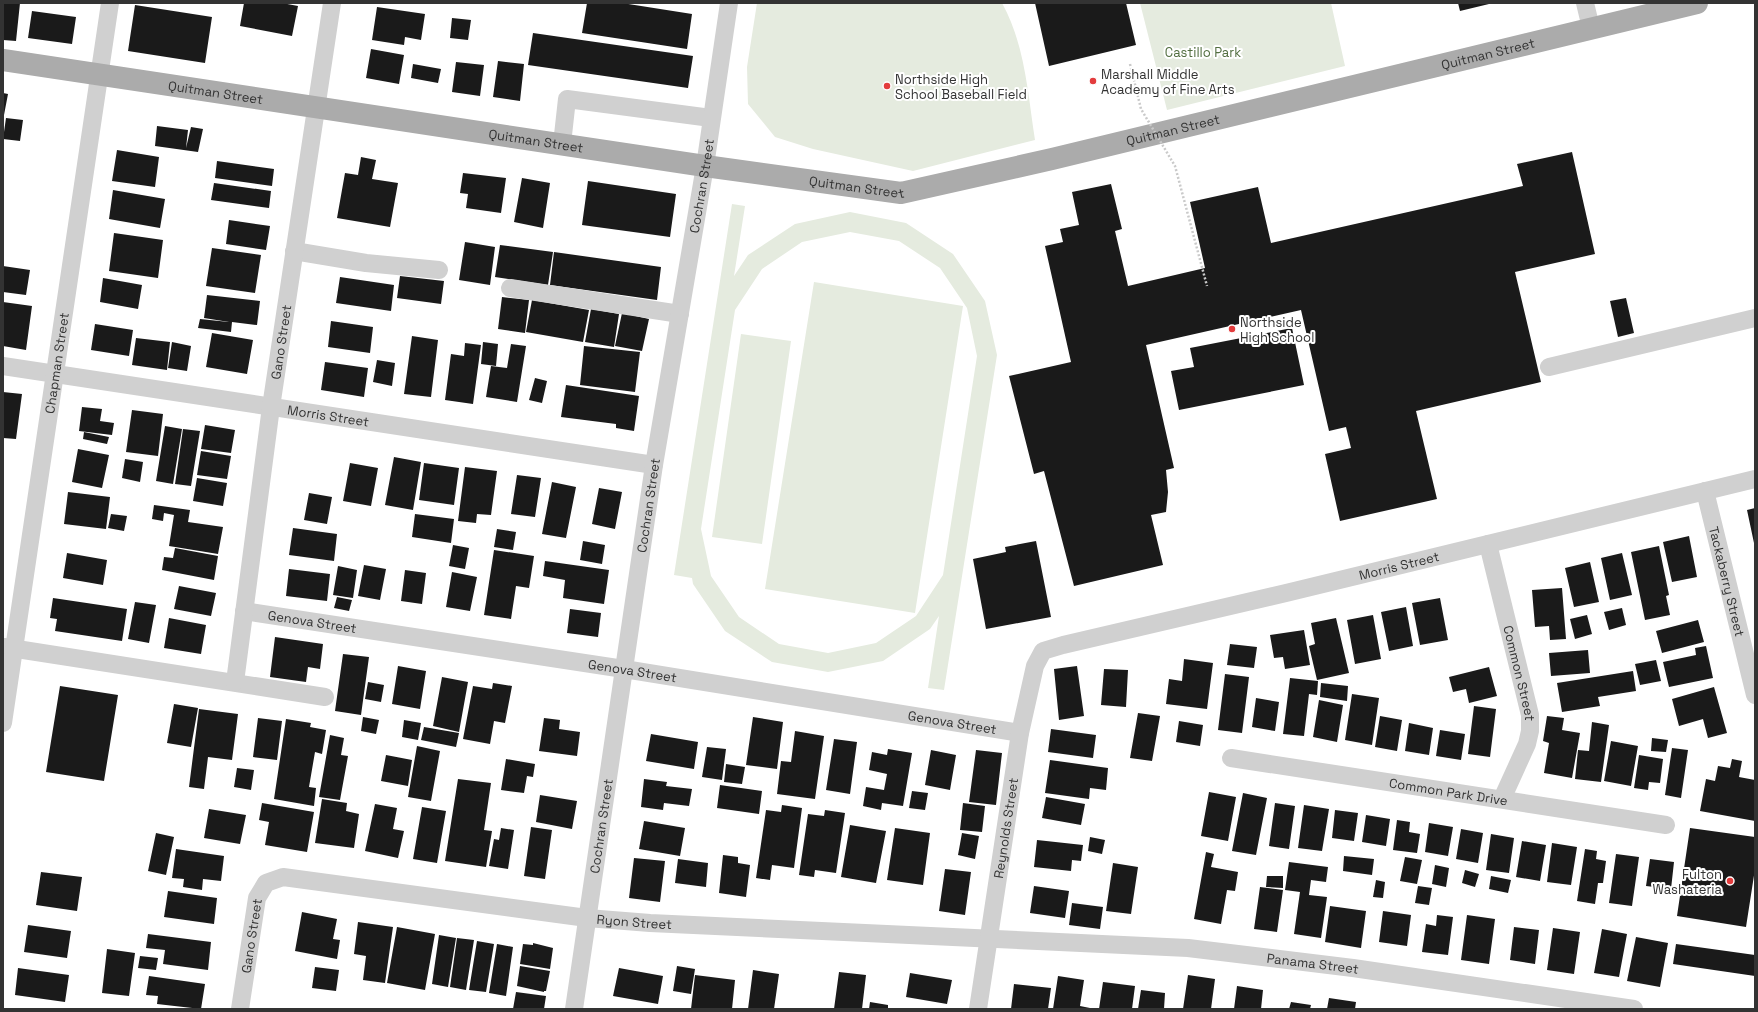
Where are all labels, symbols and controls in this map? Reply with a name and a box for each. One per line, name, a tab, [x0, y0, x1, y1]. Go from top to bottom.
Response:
street label: Quitman Street	[1439, 35, 1536, 74]
park label: Castillo Park	[1165, 44, 1241, 61]
place label: Marshall Middle Academy of Fine Arts	[1101, 66, 1235, 98]
place label: Northside High School Baseball Field	[895, 71, 1027, 103]
marker: Marshall Middle Academy of Fine Arts	[1088, 76, 1098, 86]
street label: Quitman Street	[167, 77, 264, 108]
marker: Northside High School Baseball Field	[882, 81, 892, 91]
street label: Quitman Street	[1125, 111, 1222, 150]
street label: Quitman Street	[487, 125, 584, 157]
street label: Cochran Street	[686, 138, 718, 234]
street label: Quitman Street	[808, 172, 906, 202]
street label: Gano Street	[267, 304, 295, 381]
street label: Chapman Street	[41, 311, 73, 415]
place label: Northside High School	[1240, 314, 1314, 346]
marker: Northside High School	[1227, 324, 1237, 334]
street label: Morris Street	[286, 401, 370, 431]
street label: Cochran Street	[633, 457, 664, 554]
street label: Tackaberry Street	[1705, 525, 1748, 638]
street label: Morris Street	[1357, 548, 1441, 584]
street label: Genova Street	[267, 607, 358, 637]
street label: Common Street	[1499, 624, 1538, 721]
street label: Genova Street	[587, 656, 678, 686]
street label: Genova Street	[907, 707, 998, 738]
street label: Common Park Drive	[1388, 774, 1509, 809]
street label: Reynolds Street	[990, 777, 1022, 880]
street label: Cochran Street	[586, 778, 617, 874]
place label: Fulton Washateria	[1652, 866, 1723, 898]
marker: Fulton Washateria	[1725, 876, 1735, 886]
street label: Gano Street	[238, 897, 266, 974]
street label: Ryon Street	[596, 911, 672, 933]
street label: Panama Street	[1266, 950, 1360, 978]

